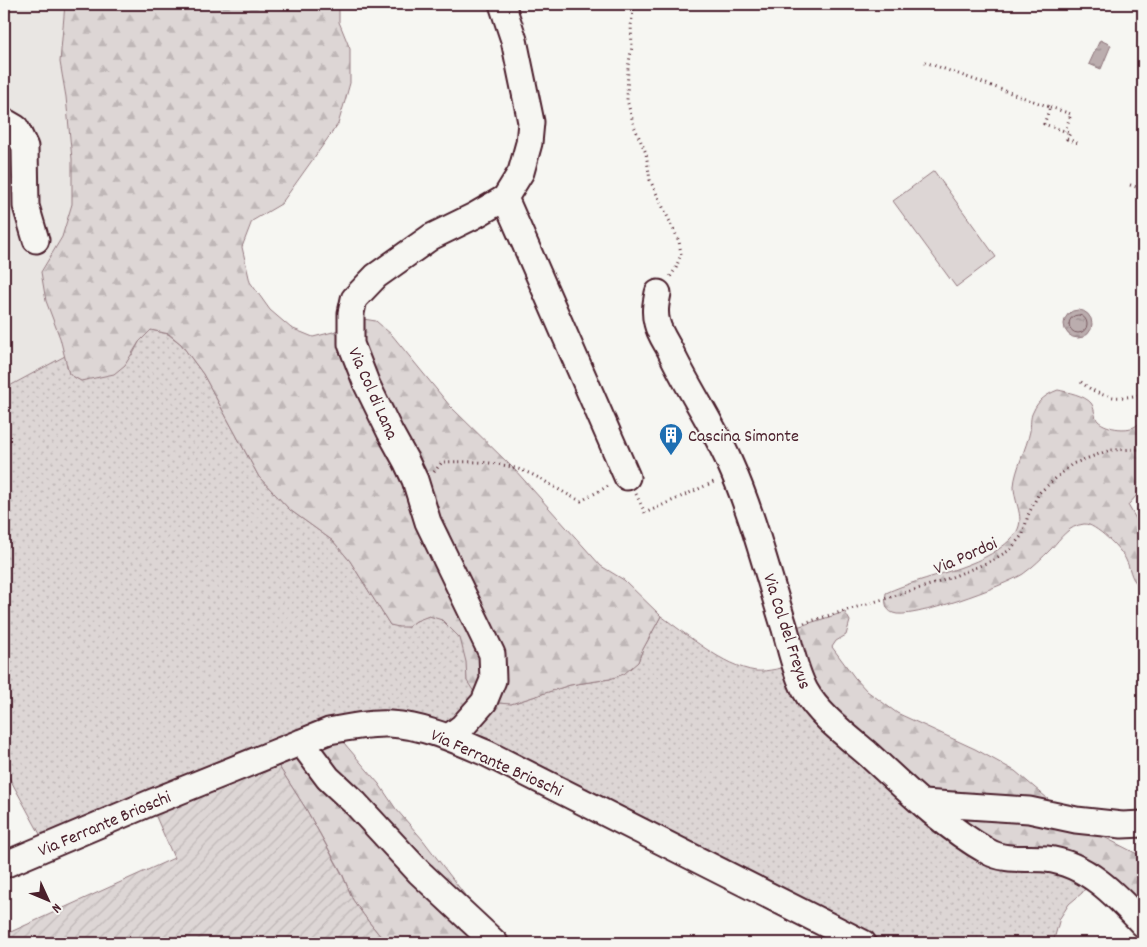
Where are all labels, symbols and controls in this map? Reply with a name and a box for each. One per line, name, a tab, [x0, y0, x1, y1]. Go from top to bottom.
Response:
street label: Via Col di Lana	[340, 344, 403, 444]
building icon: Cascina Simonte	[658, 422, 684, 456]
place label: Cascina Simonte	[688, 425, 799, 450]
street label: Via Pordoi	[930, 532, 1002, 582]
street label: Via Col del Freyus	[755, 571, 816, 693]
street label: Via Ferrante Brioschi	[426, 724, 566, 805]
street label: Via Ferrante Brioschi	[35, 786, 175, 865]
north arrow	[22, 874, 72, 924]
text: N	[46, 898, 66, 917]

